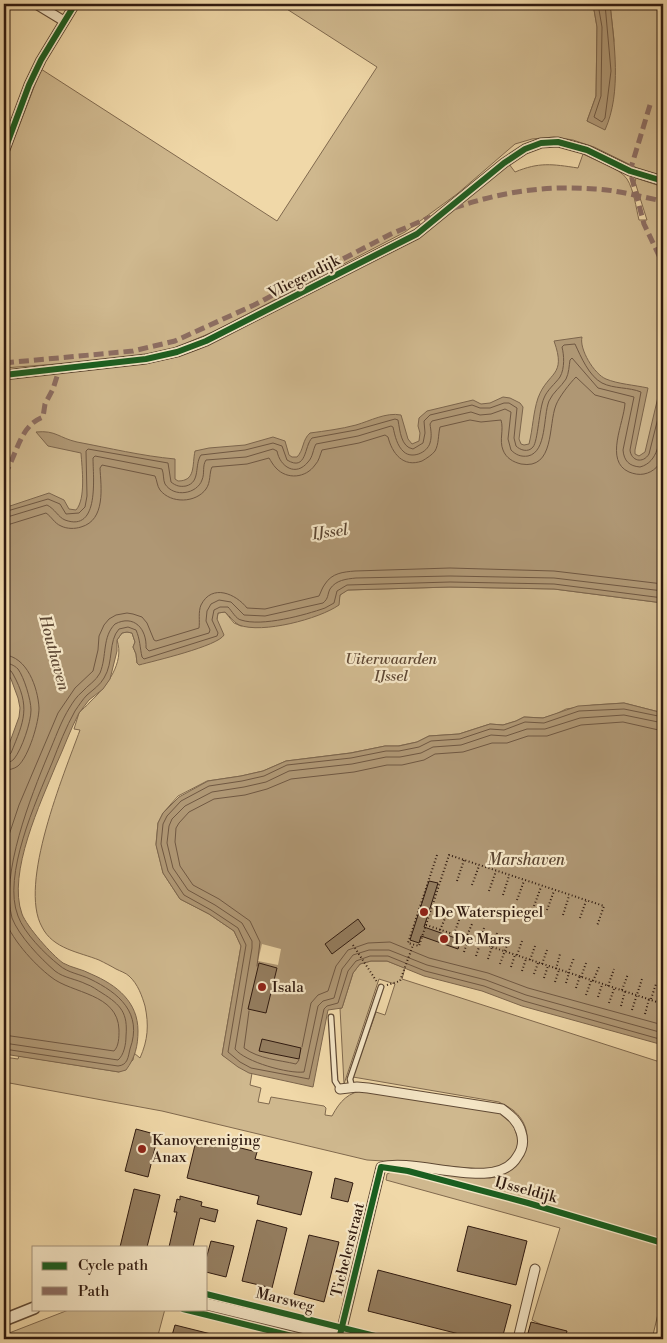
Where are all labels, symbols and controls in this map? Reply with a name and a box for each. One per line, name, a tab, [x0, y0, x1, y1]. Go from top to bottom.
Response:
street label: Vliegendijk	[264, 250, 344, 304]
water label: IJssel	[310, 519, 350, 545]
water label: Houthaven	[34, 612, 74, 694]
park label: Uiterwaarden IJssel	[345, 650, 438, 686]
water label: Marshaven	[487, 850, 566, 870]
place label: De Waterspiegel	[434, 903, 544, 922]
marker: De Waterspiegel	[418, 906, 430, 918]
place label: De Mars	[454, 930, 510, 949]
marker: De Mars	[438, 933, 450, 945]
place label: Isala	[272, 978, 304, 997]
marker: Isala	[256, 981, 268, 993]
place label: Kanovereniging Anax	[151, 1131, 260, 1167]
marker: Kanovereniging Anax	[136, 1143, 148, 1155]
street label: IJsseldijk	[493, 1173, 560, 1208]
street label: Tichelerstraat	[327, 1200, 369, 1299]
legend	[32, 1246, 208, 1310]
text: Cycle path	[78, 1256, 148, 1275]
text: Path	[78, 1282, 110, 1301]
street label: Marsweg	[254, 1284, 317, 1317]

